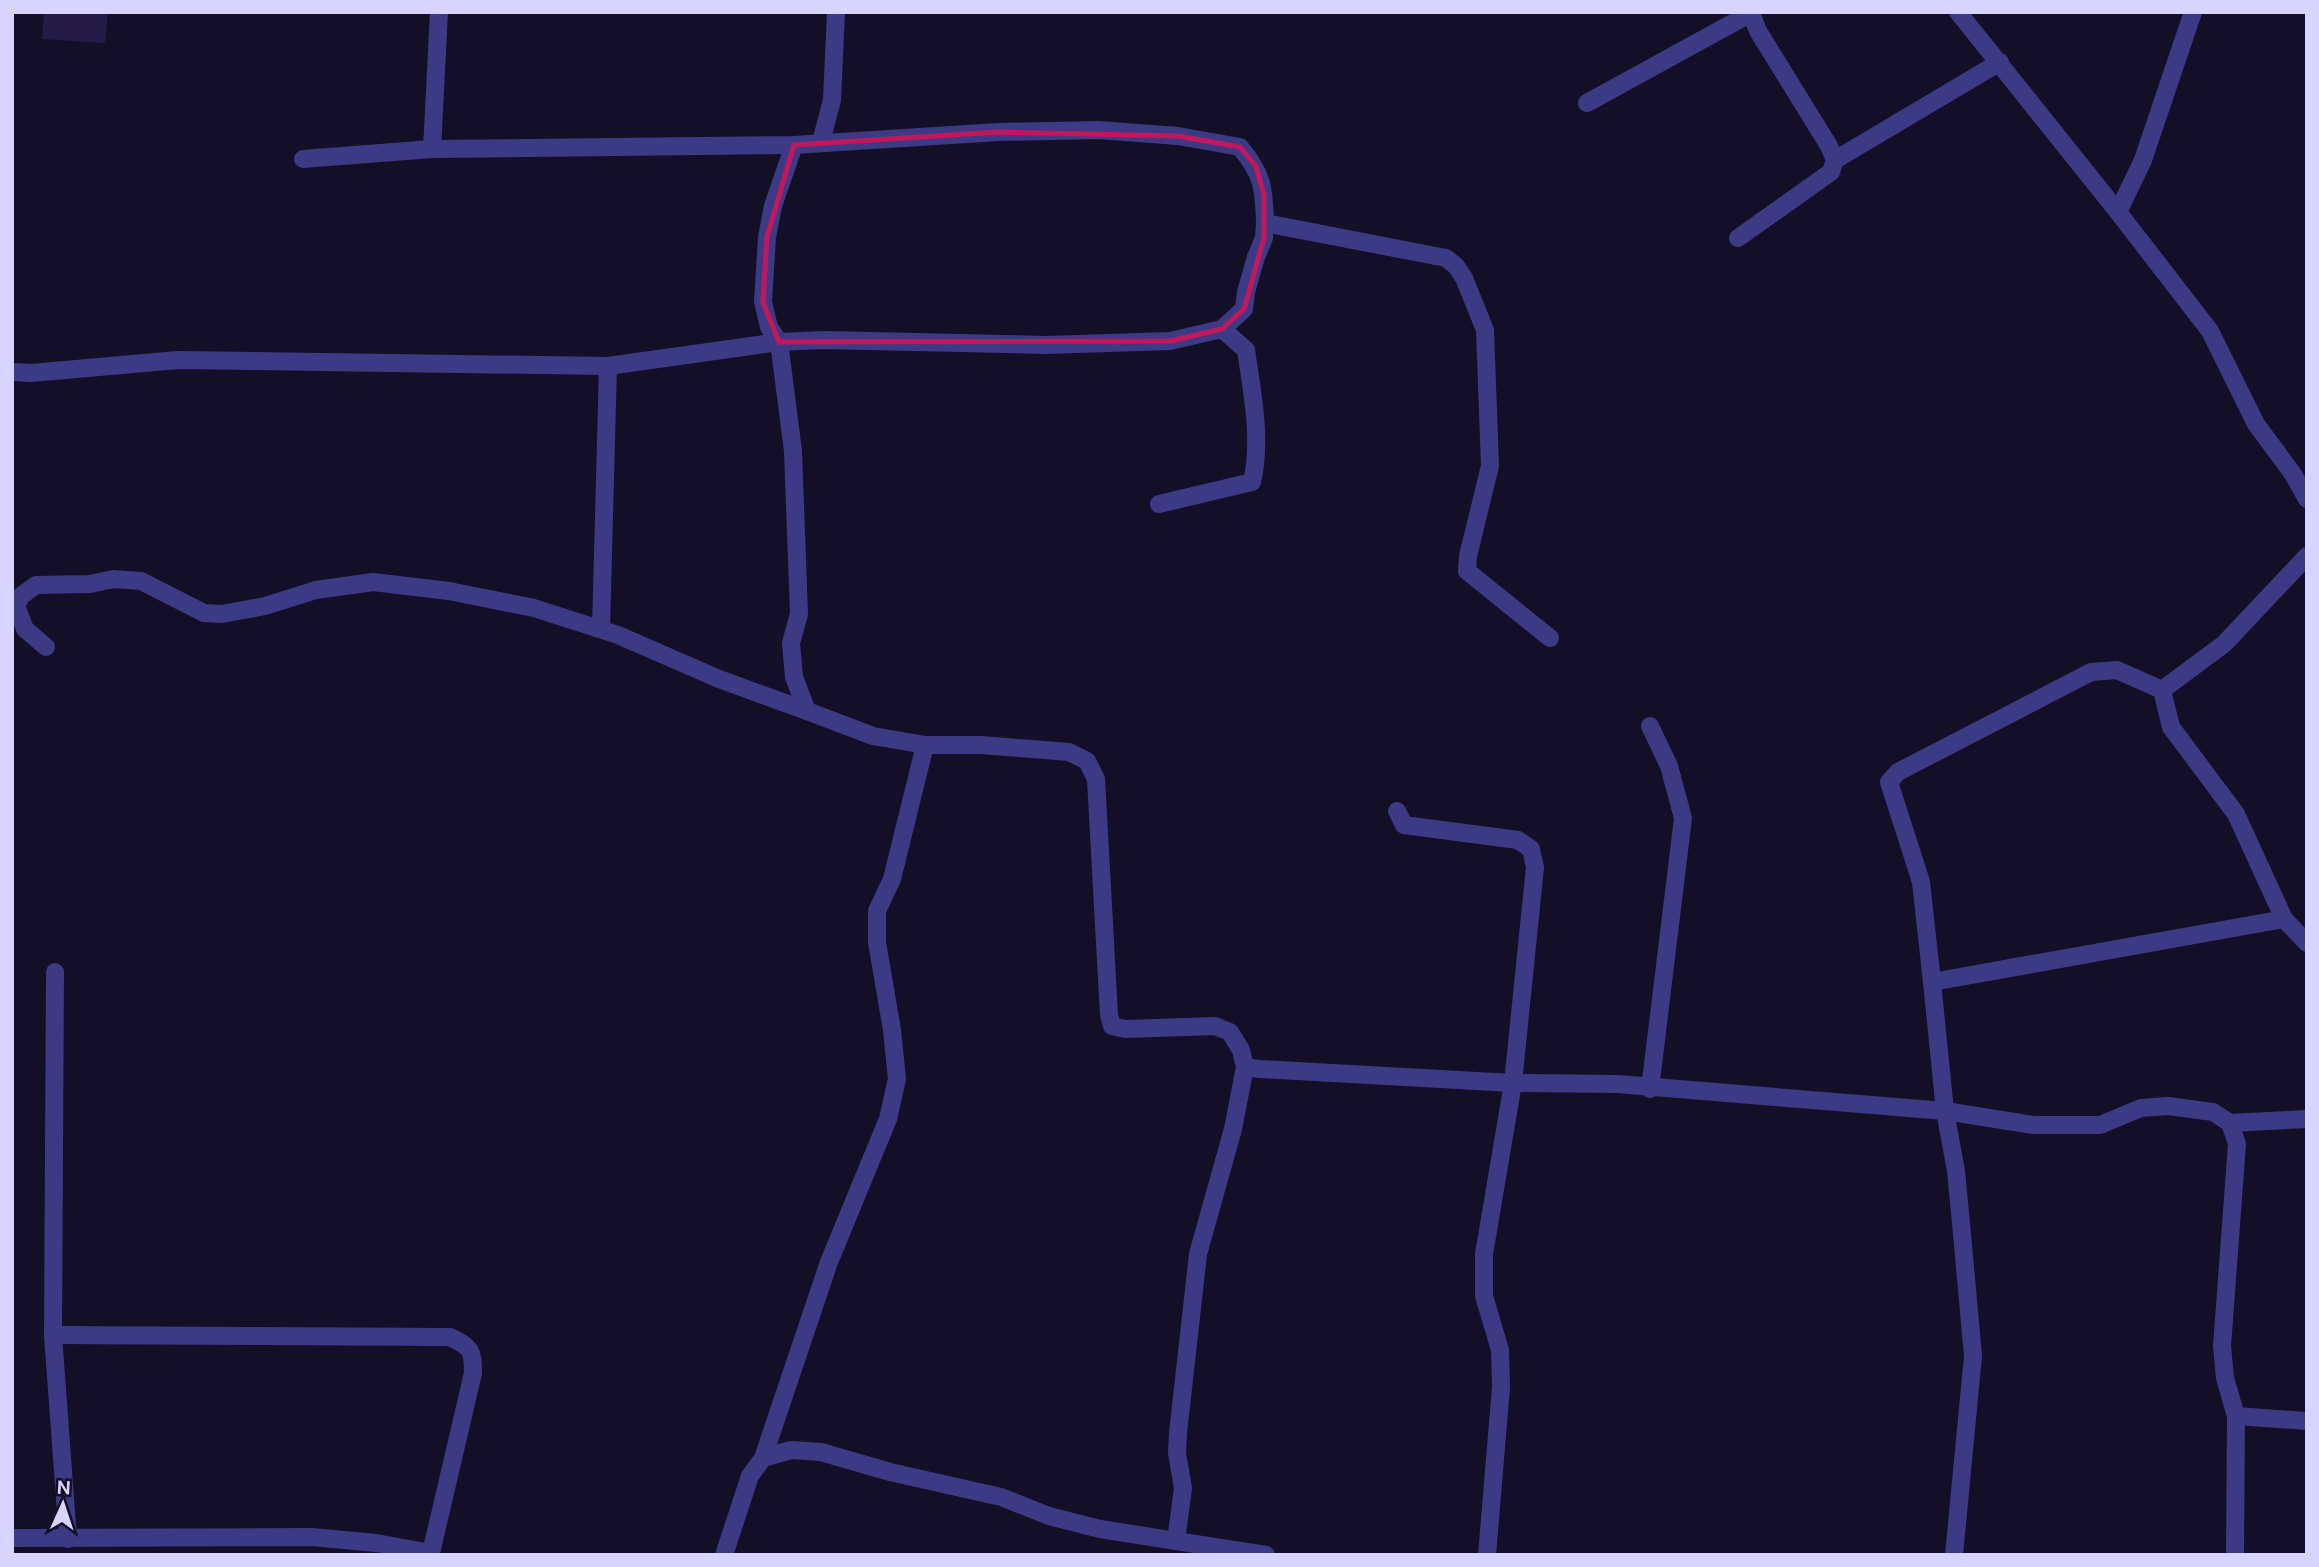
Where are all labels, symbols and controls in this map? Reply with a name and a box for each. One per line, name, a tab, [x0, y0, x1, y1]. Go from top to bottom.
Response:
north arrow	[28, 1469, 98, 1539]
text: N	[56, 1475, 71, 1500]

